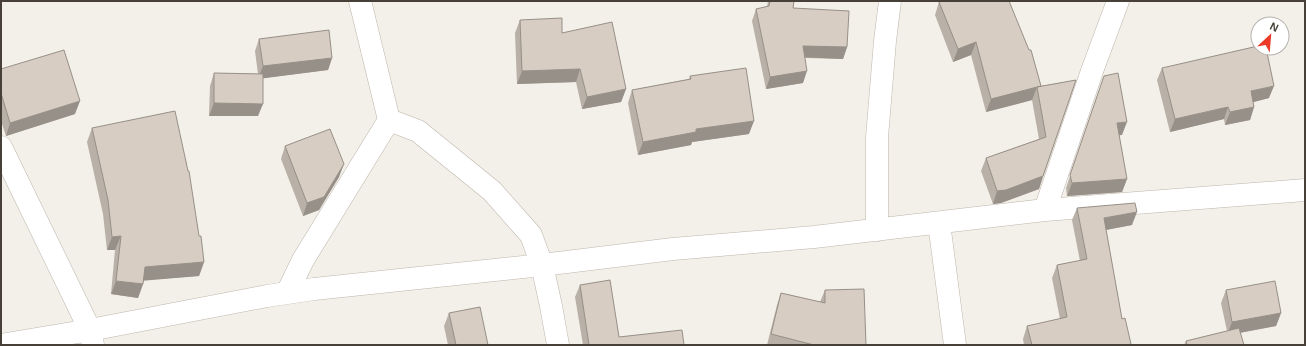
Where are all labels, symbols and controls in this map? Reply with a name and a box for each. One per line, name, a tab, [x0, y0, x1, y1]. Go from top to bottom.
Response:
north arrow	[1250, 16, 1290, 56]
text: N	[1268, 20, 1281, 34]

